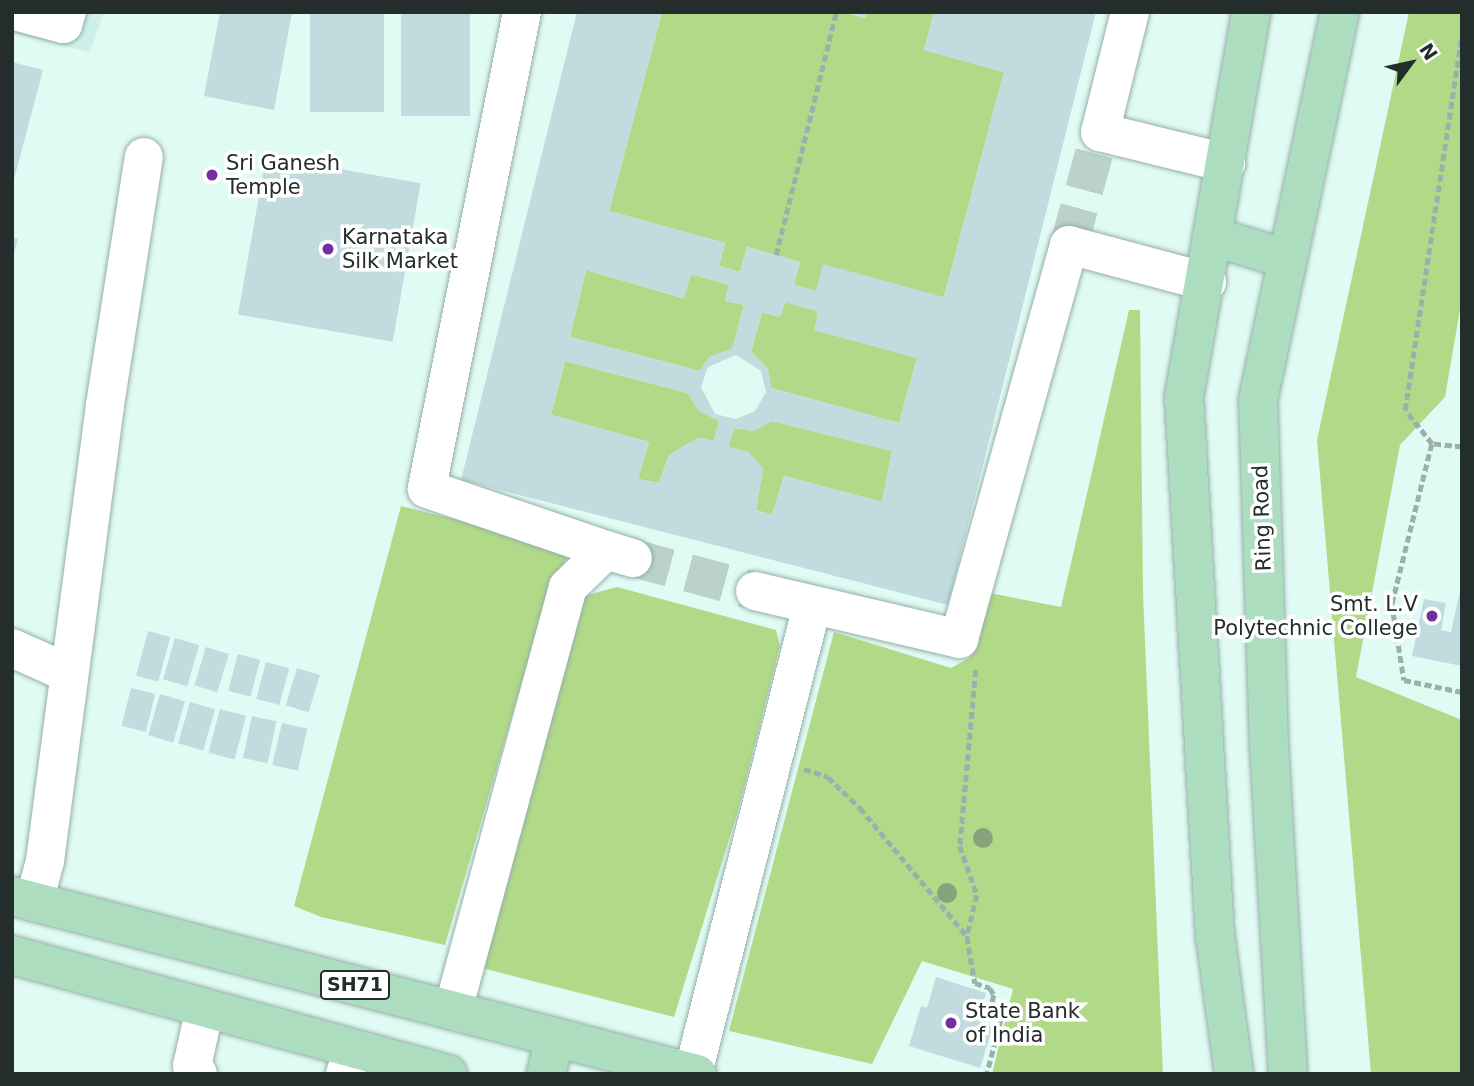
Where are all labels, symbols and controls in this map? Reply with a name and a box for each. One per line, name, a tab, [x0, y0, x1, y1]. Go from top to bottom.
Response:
north arrow	[1376, 28, 1446, 98]
text: N	[1415, 39, 1442, 64]
place label: Sri Ganesh Temple	[226, 150, 340, 200]
marker: Sri Ganesh Temple	[204, 167, 220, 183]
place label: Karnataka Silk Market	[342, 224, 458, 274]
marker: Karnataka Silk Market	[320, 241, 336, 257]
street label: Ring Road	[1248, 464, 1276, 572]
place label: Smt. L.V Polytechnic College	[1213, 591, 1418, 641]
marker: Smt. L.V Polytechnic College	[1424, 608, 1440, 624]
road number: SH71	[318, 970, 392, 1001]
place label: State Bank of India	[965, 998, 1080, 1048]
marker: State Bank of India	[943, 1015, 959, 1031]

